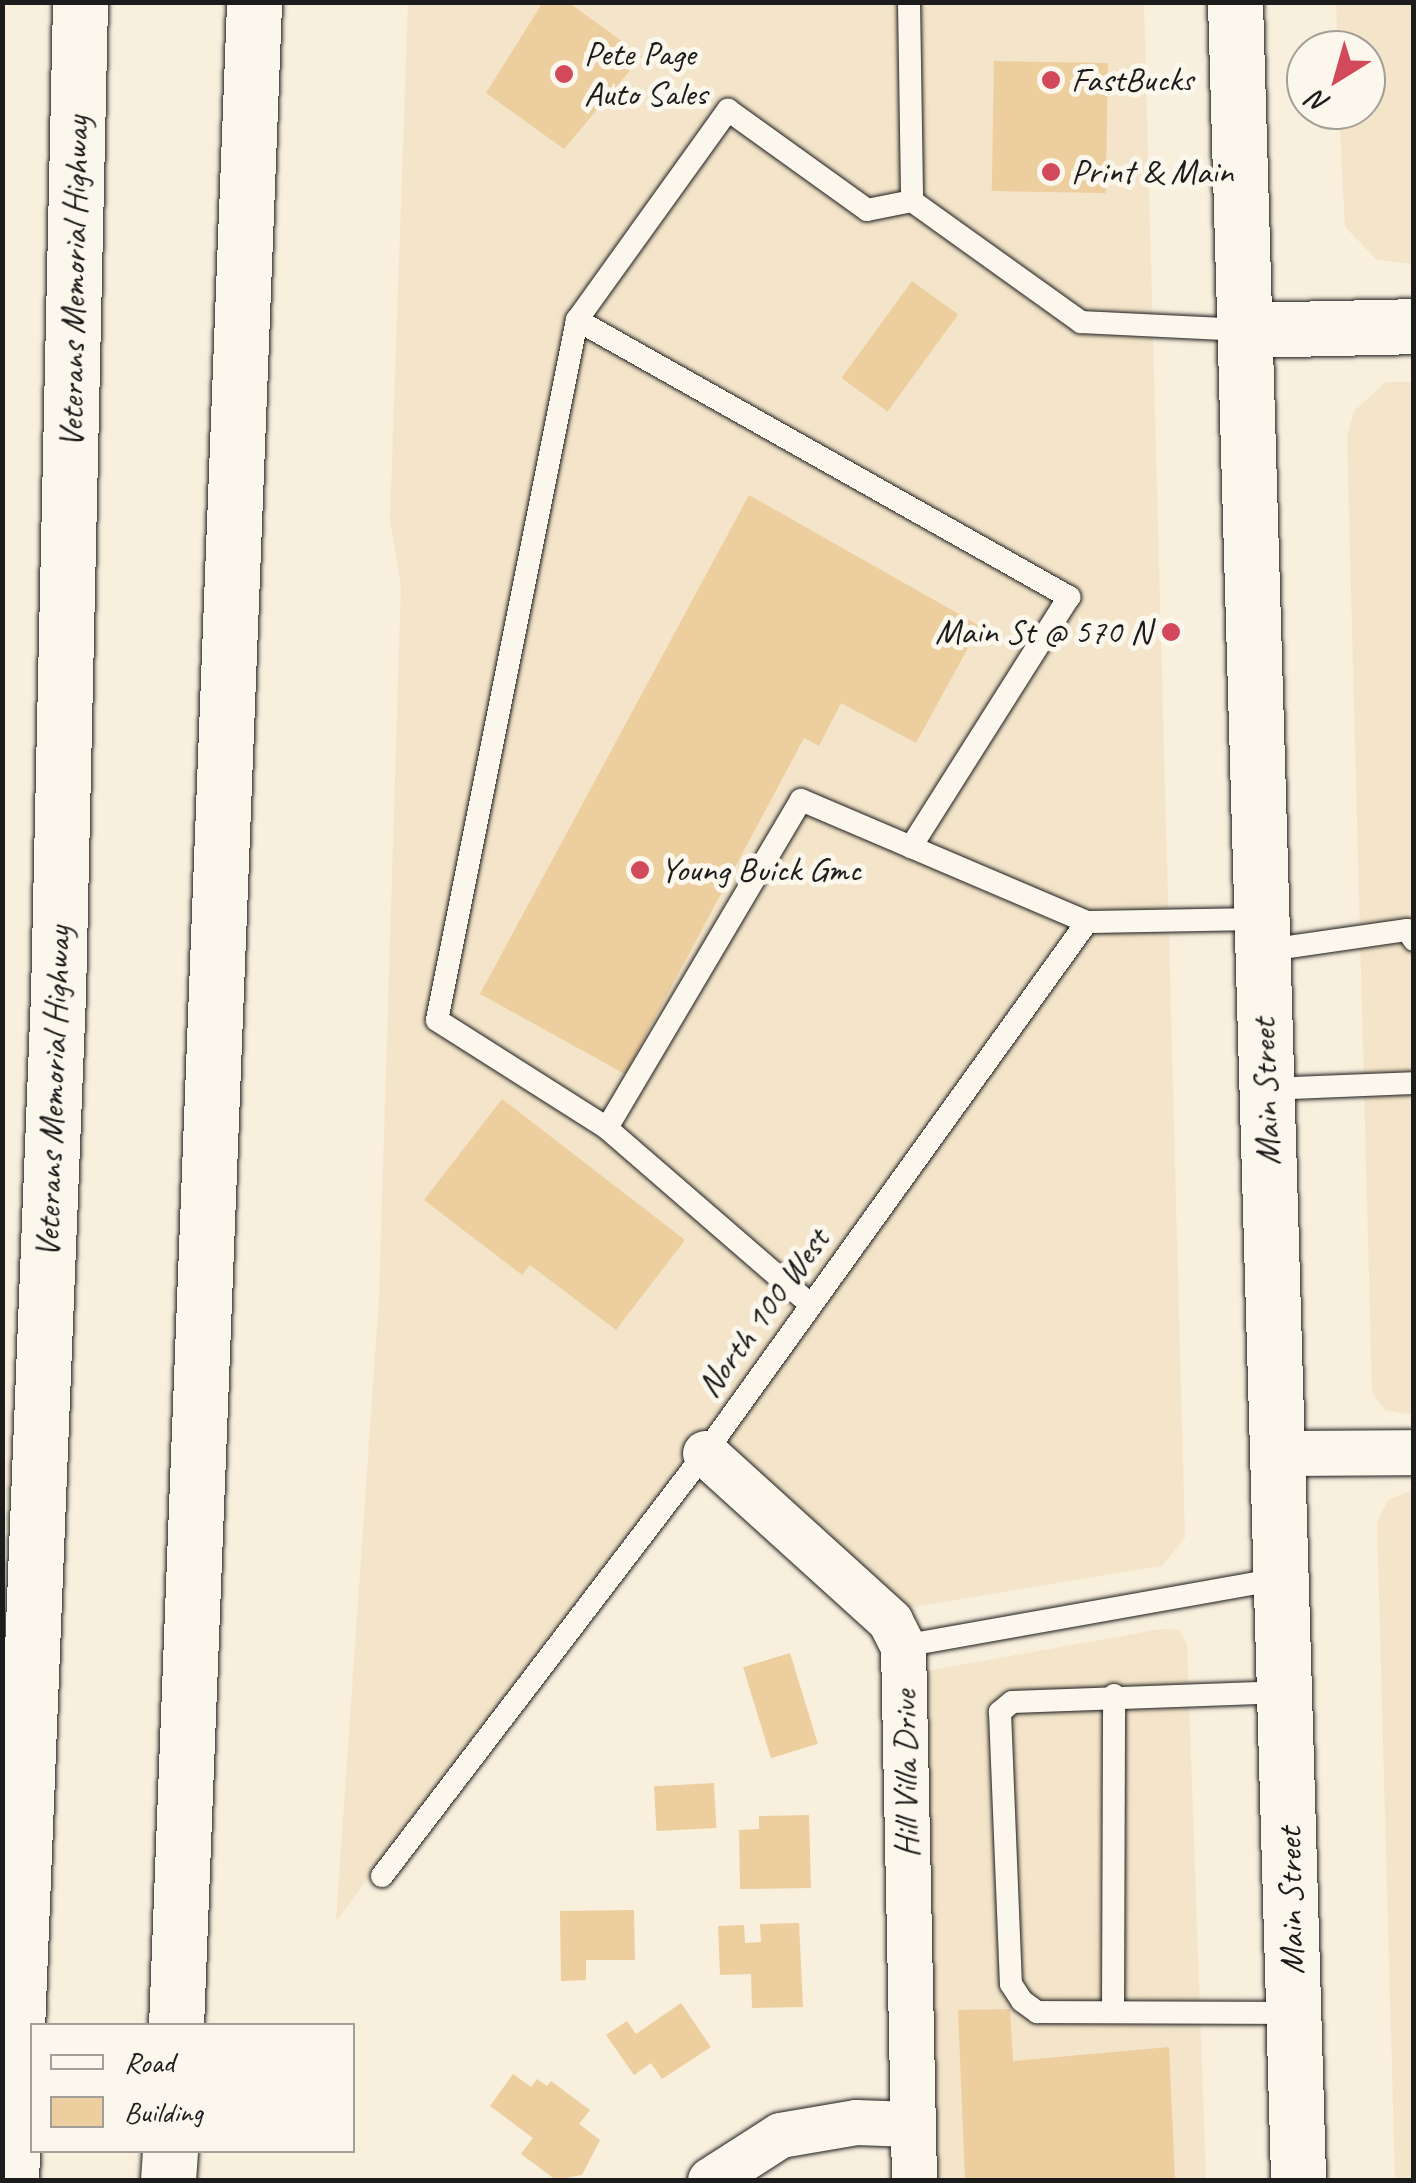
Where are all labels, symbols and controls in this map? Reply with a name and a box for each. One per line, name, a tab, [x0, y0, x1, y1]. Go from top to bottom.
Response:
north arrow	[1286, 30, 1386, 130]
place label: Pete Page Auto Sales	[584, 33, 708, 115]
place label: FastBucks	[1071, 59, 1193, 101]
marker: Pete Page Auto Sales	[553, 63, 575, 85]
marker: FastBucks	[1040, 69, 1062, 91]
text: N	[1301, 84, 1336, 122]
street label: Veterans Memorial Highway	[50, 117, 98, 447]
place label: Print & Main	[1071, 151, 1233, 193]
marker: Print & Main	[1040, 161, 1062, 183]
place label: Main St @ 570 N	[934, 611, 1151, 653]
marker: Main St @ 570 N	[1160, 621, 1182, 643]
place label: Young Buick Gmc	[660, 849, 858, 891]
marker: Young Buick Gmc	[629, 859, 651, 881]
street label: Veterans Memorial Highway	[26, 926, 80, 1258]
street label: Main Street	[1242, 1018, 1290, 1166]
street label: North 100 West	[688, 1221, 838, 1405]
street label: Hill Villa Drive	[884, 1690, 928, 1858]
street label: Main Street	[1269, 1827, 1313, 1975]
legend	[30, 2023, 355, 2153]
text: Road	[124, 2043, 174, 2081]
text: Building	[124, 2093, 203, 2131]

